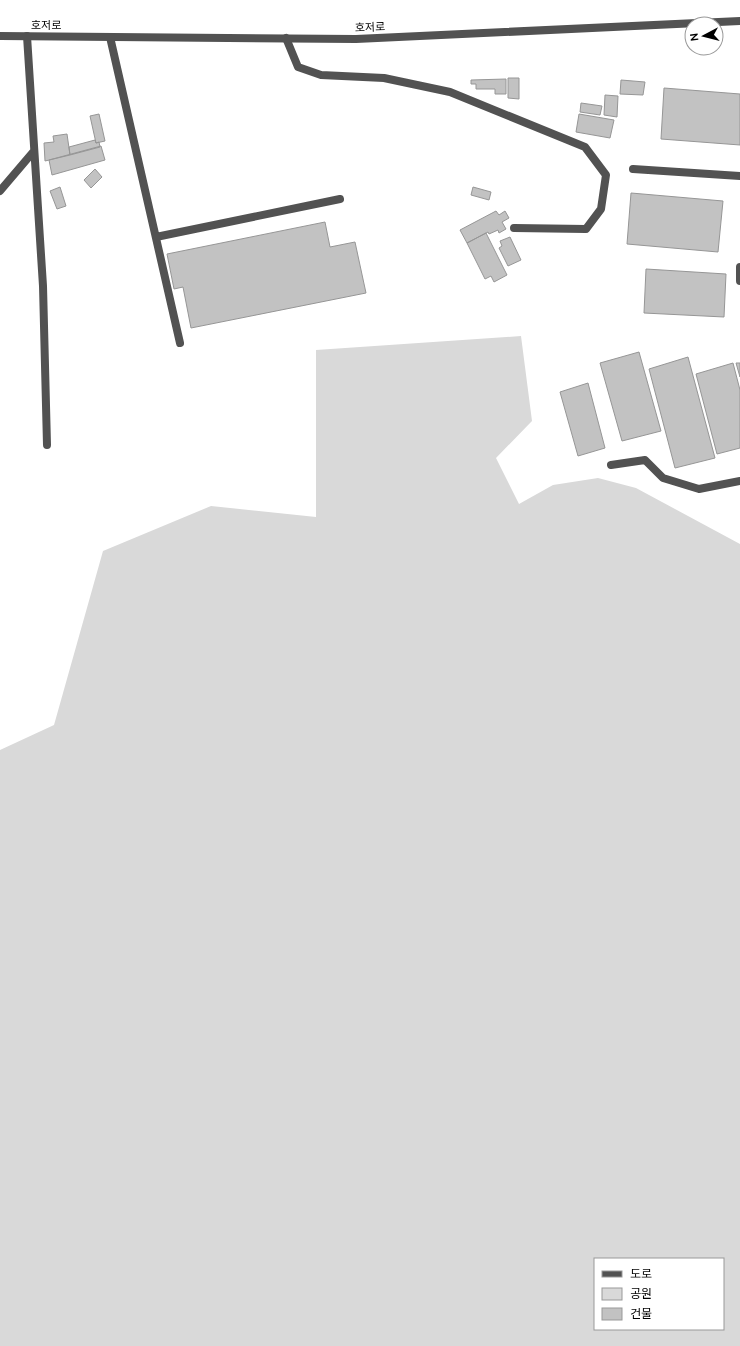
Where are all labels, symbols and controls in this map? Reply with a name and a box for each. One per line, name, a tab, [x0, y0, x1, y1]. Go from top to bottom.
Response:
north arrow	[684, 16, 724, 56]
street label: 호저로	[31, 19, 61, 31]
street label: 호저로	[355, 20, 385, 34]
text: N	[688, 32, 701, 42]
legend	[594, 1258, 724, 1330]
text: 도로	[630, 1267, 652, 1280]
text: 공원	[630, 1287, 652, 1300]
text: 건물	[630, 1307, 652, 1320]

